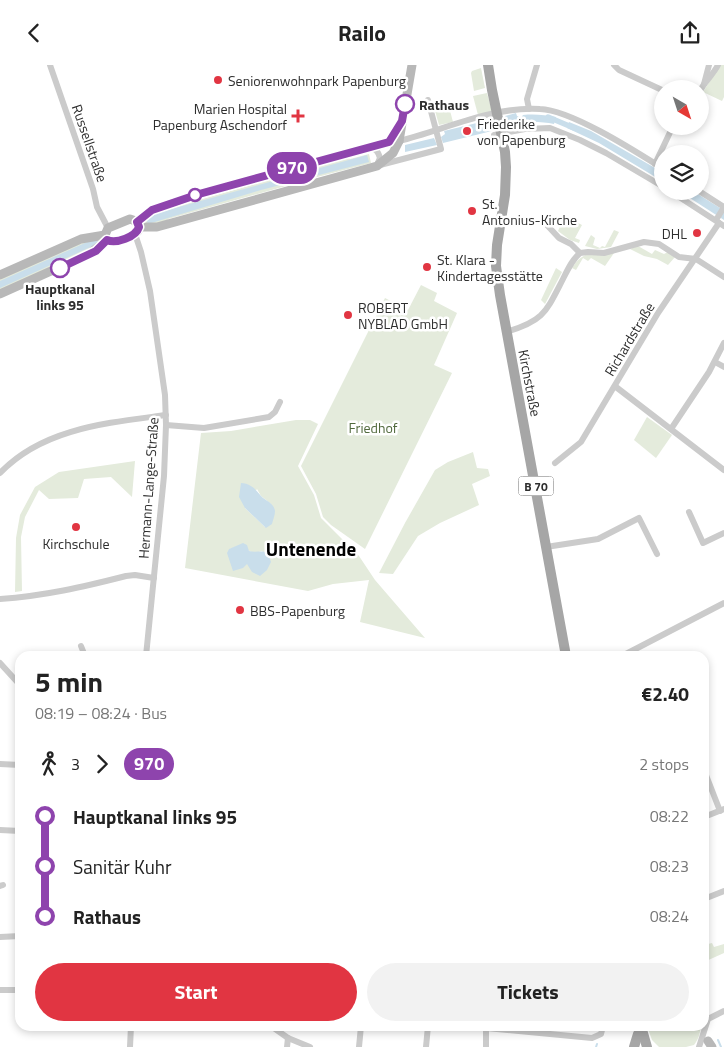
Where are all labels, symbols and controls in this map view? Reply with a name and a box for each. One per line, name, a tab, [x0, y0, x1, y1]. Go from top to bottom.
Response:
text: Railo	[338, 16, 386, 50]
icon: back	[20, 19, 48, 47]
icon: share	[676, 19, 704, 47]
place label: Seniorenwohnpark Papenburg	[228, 70, 406, 91]
marker: Seniorenwohnpark Papenburg	[212, 74, 224, 86]
north arrow	[654, 80, 709, 135]
map controls	[654, 80, 709, 200]
marker: Rathaus	[395, 94, 415, 114]
place label: Rathaus	[419, 94, 469, 115]
place label: Marien Hospital Papenburg Aschendorf	[153, 98, 287, 135]
street label: Russellstraße	[67, 101, 113, 185]
marker: Marien Hospital Papenburg Aschendorf	[291, 109, 305, 123]
place label: Friederike von Papenburg	[477, 113, 566, 150]
marker: Friederike von Papenburg	[461, 125, 473, 137]
button: layers	[654, 145, 709, 200]
line badge: 970	[263, 152, 321, 184]
text: 970	[277, 154, 307, 181]
unlabelled marker	[188, 188, 202, 202]
place label: St. Antonius-Kirche	[482, 193, 577, 230]
marker: St. Antonius-Kirche	[466, 205, 478, 217]
place label: DHL	[662, 223, 687, 244]
marker: DHL	[691, 227, 703, 239]
place label: St. Klara - Kindertagesstätte	[437, 249, 543, 286]
marker: Hauptkanal links 95	[50, 258, 70, 278]
marker: St. Klara - Kindertagesstätte	[421, 261, 433, 273]
place label: Hauptkanal links 95	[25, 278, 95, 315]
place label: ROBERT NYBLAD GmbH	[358, 297, 448, 334]
street label: Richardstraße	[599, 298, 659, 380]
marker: ROBERT NYBLAD GmbH	[342, 309, 354, 321]
street label: Kirchstraße	[513, 348, 547, 418]
street label: Hermann-Lange-Straße	[133, 417, 163, 559]
park label: Friedhof	[349, 417, 398, 438]
road number: B 70	[518, 477, 554, 496]
marker: Kirchschule	[70, 521, 82, 533]
place label: Kirchschule	[42, 533, 110, 554]
district label: Untenende	[266, 534, 356, 563]
place label: BBS-Papenburg	[250, 600, 345, 621]
marker: BBS-Papenburg	[234, 604, 246, 616]
text: 5 min	[35, 660, 103, 703]
text: €2.40	[642, 679, 689, 708]
text: 08:19 – 08:24 · Bus	[35, 701, 167, 725]
icon: walk	[35, 750, 63, 778]
icon: forward	[88, 750, 116, 778]
text: 970	[134, 750, 164, 777]
text: 3	[71, 752, 80, 776]
text: 2 stops	[639, 752, 689, 776]
text: Hauptkanal links 95	[73, 802, 237, 831]
text: 08:22	[650, 804, 689, 828]
text: Sanitär Kuhr	[73, 852, 172, 881]
text: 08:23	[650, 854, 689, 878]
text: Rathaus	[73, 902, 141, 931]
text: 08:24	[650, 904, 689, 928]
button: Start	[35, 963, 357, 1021]
button: Tickets	[367, 963, 689, 1021]

